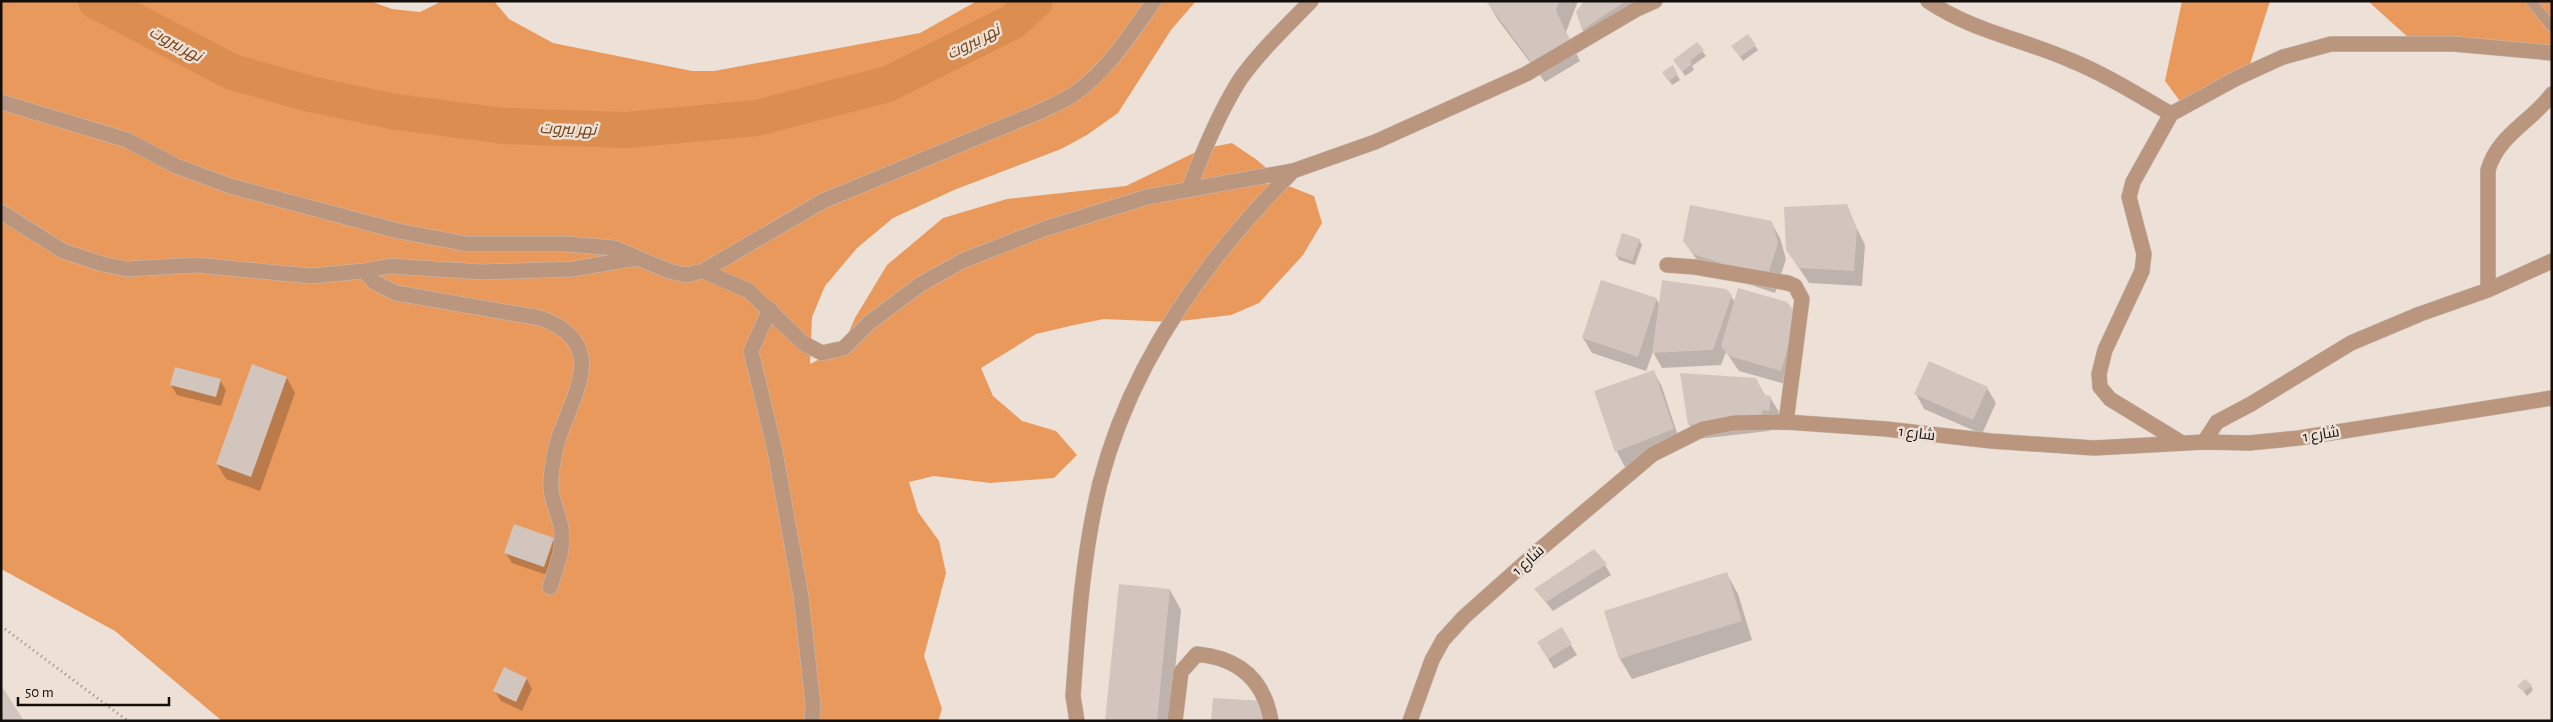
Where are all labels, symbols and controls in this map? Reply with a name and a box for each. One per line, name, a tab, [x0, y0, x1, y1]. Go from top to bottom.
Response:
water label: نهر بيروت	[944, 21, 1005, 63]
water label: نهر بيروت	[146, 23, 206, 66]
water label: نهر بيروت	[539, 120, 599, 139]
street label: شارع 1	[1897, 423, 1936, 446]
street label: شارع 1	[2302, 423, 2341, 448]
street label: شارع 1	[1509, 542, 1549, 580]
scale bar	[18, 674, 169, 706]
text: 50 m	[25, 685, 54, 700]

